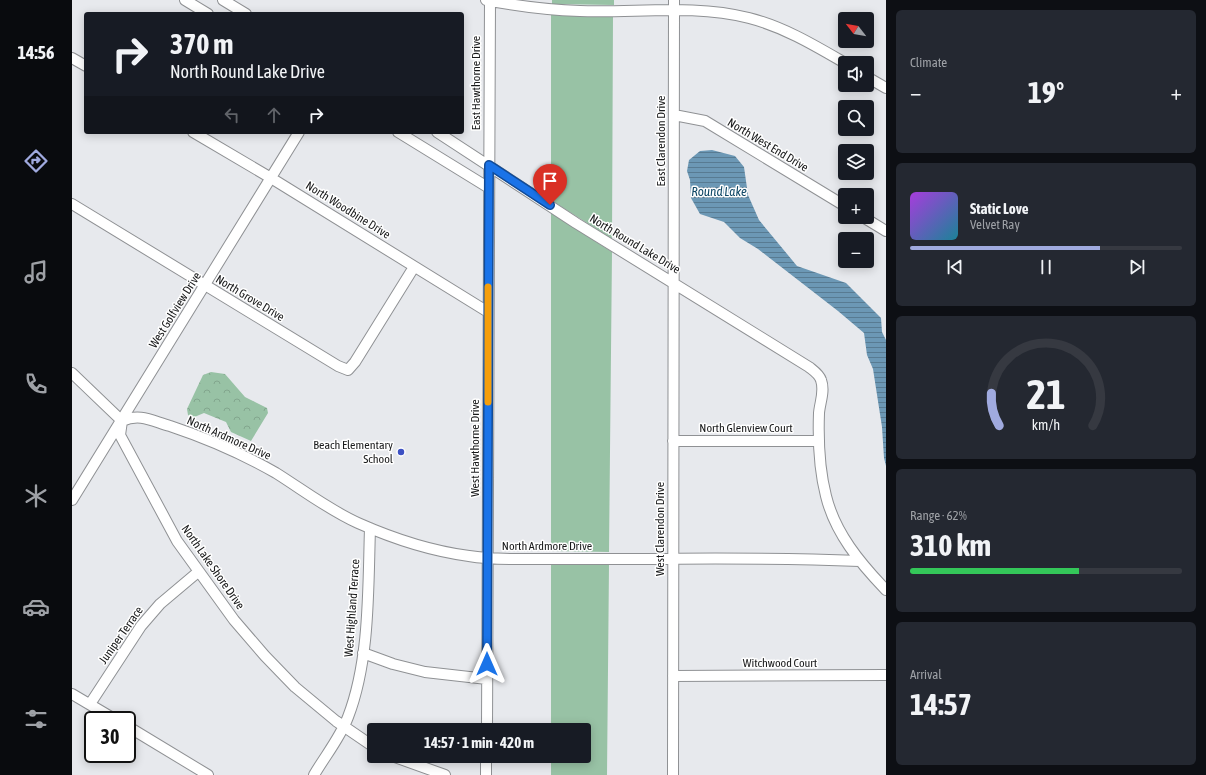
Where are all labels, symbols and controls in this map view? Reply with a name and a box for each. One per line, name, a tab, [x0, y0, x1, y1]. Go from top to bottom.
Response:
north arrow	[838, 12, 874, 48]
map controls	[838, 12, 874, 268]
icon: right	[104, 28, 156, 80]
text: 370 m	[170, 28, 233, 60]
street label: East Hawthorne Drive	[469, 36, 483, 130]
text: 14:56	[17, 42, 55, 63]
text: Climate	[910, 55, 947, 70]
button: sound	[838, 56, 874, 92]
text: North Round Lake Drive	[170, 61, 325, 82]
text: 19°	[1028, 75, 1064, 109]
text: −	[910, 79, 921, 105]
text: +	[1171, 79, 1182, 105]
street label: East Clarendon Drive	[654, 95, 668, 187]
button: search	[838, 100, 874, 136]
icon: left	[221, 104, 243, 126]
icon: ahead	[263, 104, 285, 126]
icon: right	[305, 104, 327, 126]
street label: North West End Drive	[725, 115, 811, 175]
button: layers	[838, 144, 874, 180]
icon: directions	[22, 147, 50, 175]
pin	[533, 164, 567, 205]
icon: arrive	[539, 170, 561, 192]
street label: North Woodbine Drive	[303, 178, 393, 242]
water label: Round Lake	[691, 184, 747, 199]
button: +	[838, 188, 874, 224]
text: Static Love	[970, 200, 1029, 217]
street label: North Round Lake Drive	[587, 211, 683, 277]
text: Velvet Ray	[970, 217, 1020, 232]
button: −	[838, 232, 874, 268]
icon: previous	[944, 256, 966, 278]
icon: pause	[1035, 256, 1057, 278]
icon: next	[1126, 256, 1148, 278]
icon: music	[22, 258, 50, 286]
street label: West Golfview Drive	[146, 270, 204, 350]
street label: North Grove Drive	[213, 272, 287, 324]
text: 21	[1026, 369, 1066, 417]
icon: phone	[22, 370, 50, 398]
street label: West Hawthorne Drive	[468, 399, 482, 497]
street label: North Ardmore Drive	[185, 413, 273, 463]
text: km/h	[1032, 416, 1060, 432]
street label: North Glenview Court	[699, 421, 793, 435]
place label: Beach Elementary School	[313, 438, 394, 466]
marker: Beach Elementary School	[396, 447, 406, 457]
icon: climate	[22, 482, 50, 510]
street label: West Clarendon Drive	[653, 482, 667, 576]
text: Range · 62%	[910, 508, 967, 523]
street label: North Lake Shore Drive	[179, 522, 247, 612]
text: 310 km	[910, 528, 991, 562]
street label: North Ardmore Drive	[502, 539, 592, 553]
street label: West Highland Terrace	[342, 559, 362, 657]
icon: car	[22, 593, 50, 621]
street label: Juniper Terrace	[96, 604, 146, 666]
position arrow	[466, 643, 508, 685]
street label: Witchwood Court	[743, 656, 818, 670]
text: Arrival	[910, 667, 942, 682]
text: 14:57	[910, 687, 972, 721]
icon: filters	[22, 705, 50, 733]
speed limit sign: 30	[84, 711, 136, 763]
text: 14:57 · 1 min · 420 m	[424, 734, 534, 751]

